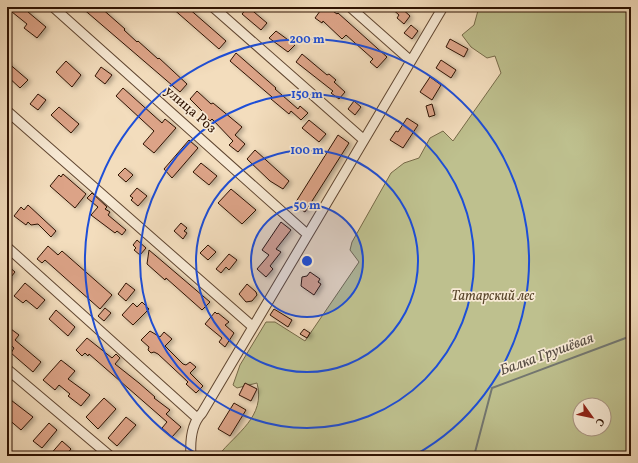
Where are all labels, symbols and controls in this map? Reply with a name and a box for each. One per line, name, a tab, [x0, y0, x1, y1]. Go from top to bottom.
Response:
text: 200 m	[289, 32, 325, 48]
street label: улица Роз	[160, 82, 220, 138]
text: 150 m	[291, 87, 323, 103]
text: 100 m	[290, 143, 324, 159]
text: 50 m	[293, 198, 321, 214]
centre of rings	[300, 254, 314, 268]
park label: Татарский лес	[452, 287, 534, 306]
water label: Балка Грушёвая	[497, 328, 597, 382]
north arrow	[572, 397, 612, 437]
text: С	[591, 415, 607, 429]

